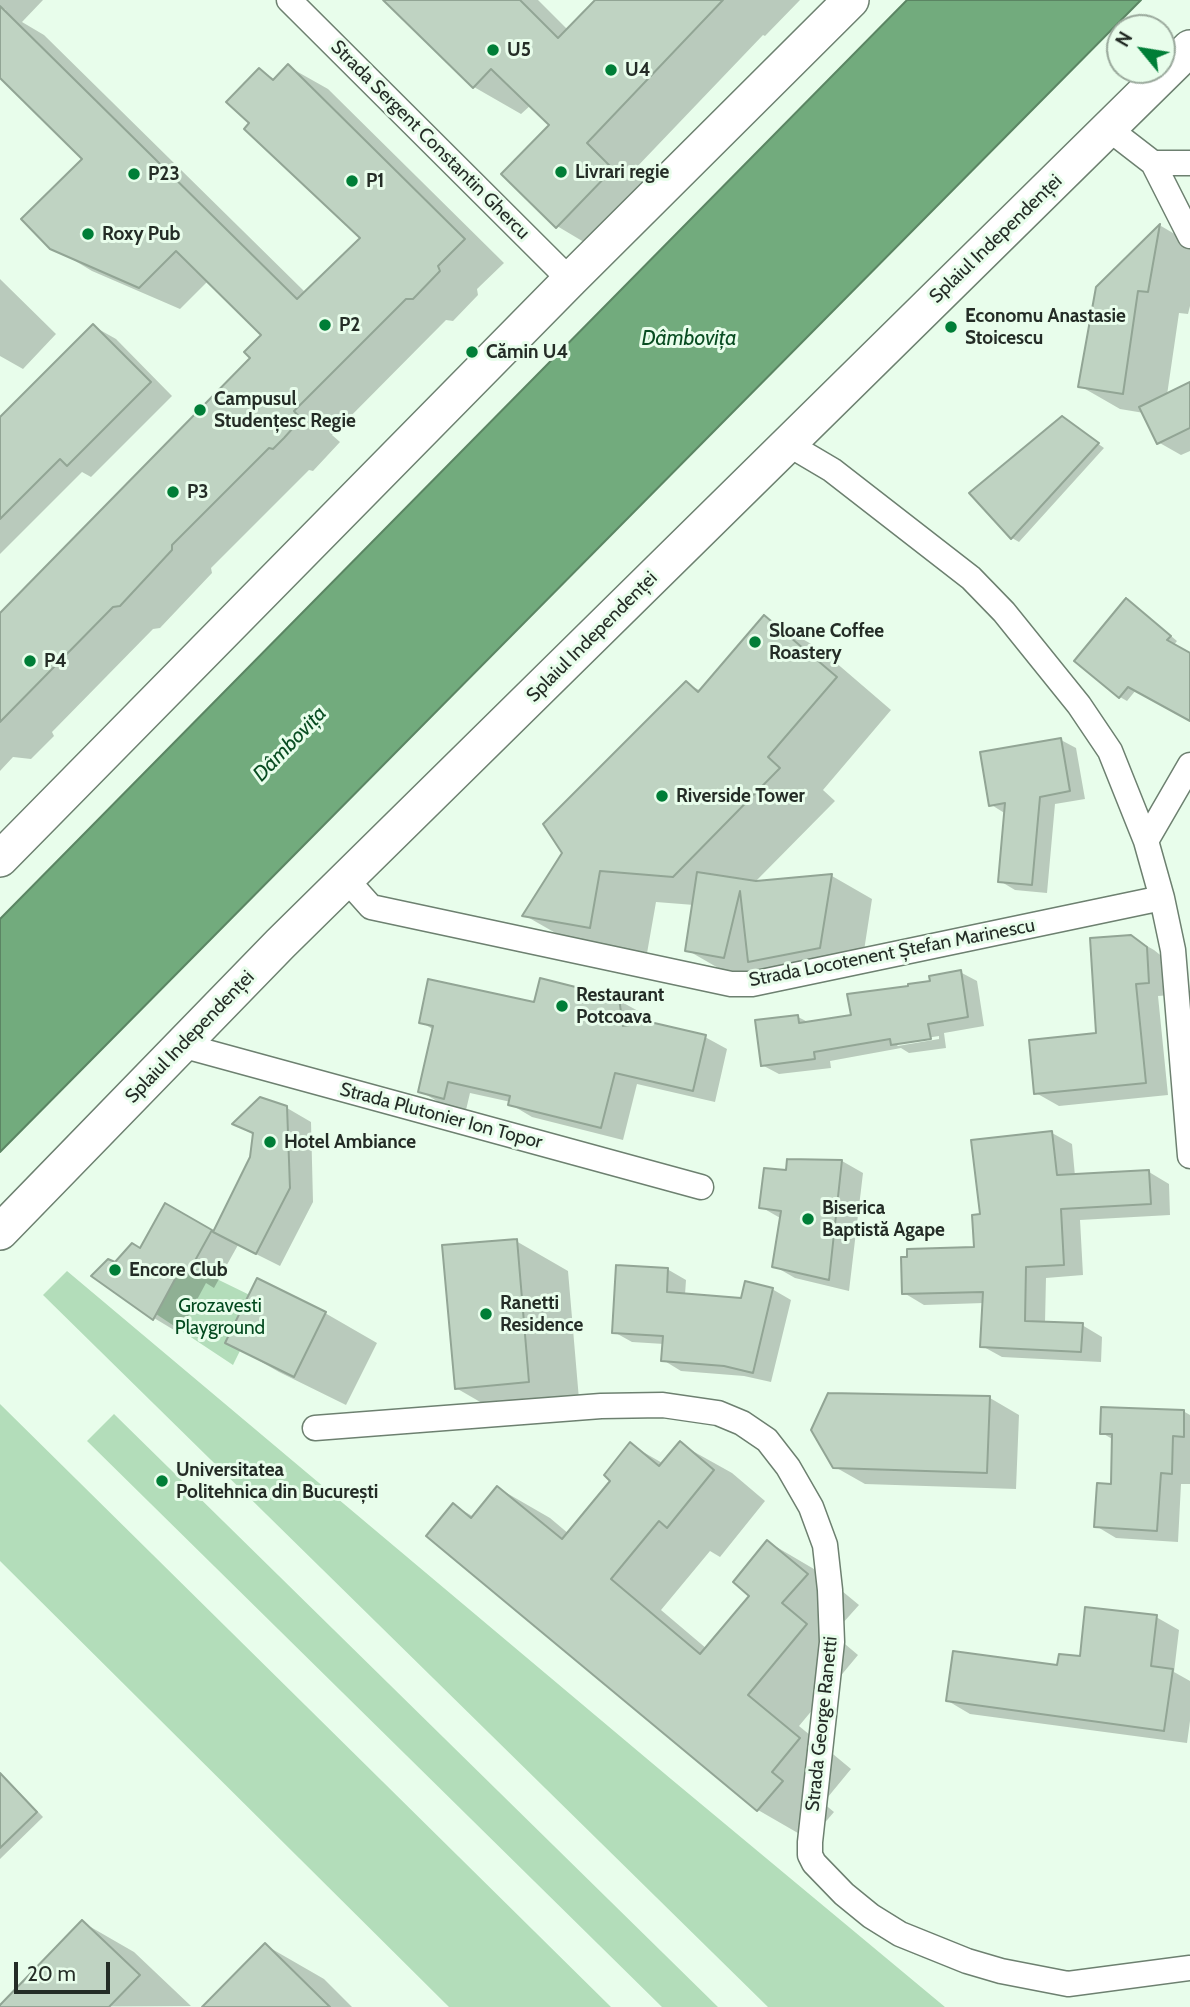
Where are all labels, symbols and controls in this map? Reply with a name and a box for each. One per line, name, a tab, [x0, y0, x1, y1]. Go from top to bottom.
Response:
north arrow	[1106, 14, 1176, 84]
text: N	[1111, 28, 1137, 51]
street label: Strada Sergent Constantin Ghercu	[326, 36, 534, 244]
place label: U5	[507, 39, 531, 61]
marker: U5	[485, 42, 501, 58]
place label: U4	[625, 59, 650, 81]
marker: U4	[603, 62, 619, 78]
place label: Livrari regie	[575, 161, 669, 183]
place label: P23	[148, 163, 180, 185]
marker: Livrari regie	[553, 164, 569, 180]
marker: P23	[126, 166, 142, 182]
place label: P1	[366, 170, 384, 192]
street label: Splaiul Independenței	[925, 170, 1067, 308]
marker: P1	[344, 173, 360, 189]
place label: Roxy Pub	[102, 223, 180, 245]
marker: Roxy Pub	[80, 226, 96, 242]
place label: Economu Anastasie Stoicescu	[965, 305, 1126, 349]
place label: P2	[339, 314, 360, 336]
marker: P2	[317, 317, 333, 333]
marker: Economu Anastasie Stoicescu	[943, 319, 959, 335]
water label: Dâmbovița	[641, 326, 737, 352]
place label: Cămin U4	[486, 341, 568, 363]
marker: Cămin U4	[464, 344, 480, 360]
place label: Campusul Studențesc Regie	[214, 388, 356, 432]
marker: Campusul Studențesc Regie	[192, 402, 208, 418]
place label: P3	[187, 481, 209, 503]
marker: P3	[165, 484, 181, 500]
street label: Splaiul Independenței	[522, 567, 662, 707]
place label: Sloane Coffee Roastery	[769, 620, 884, 664]
marker: Sloane Coffee Roastery	[747, 634, 763, 650]
place label: P4	[44, 650, 67, 672]
marker: P4	[22, 653, 38, 669]
water label: Dâmbovița	[248, 701, 332, 787]
place label: Riverside Tower	[676, 785, 805, 807]
marker: Riverside Tower	[654, 788, 670, 804]
street label: Strada Locotenent Ștefan Marinescu	[747, 914, 1037, 992]
street label: Splaiul Independenței	[121, 966, 259, 1108]
place label: Restaurant Potcoava	[576, 984, 664, 1028]
marker: Restaurant Potcoava	[554, 998, 570, 1014]
street label: Strada Plutonier Ion Topor	[337, 1078, 545, 1154]
place label: Hotel Ambiance	[284, 1131, 416, 1153]
marker: Hotel Ambiance	[262, 1134, 278, 1150]
place label: Biserica Baptistă Agape	[822, 1197, 945, 1241]
marker: Biserica Baptistă Agape	[800, 1211, 816, 1227]
place label: Encore Club	[129, 1259, 228, 1281]
marker: Encore Club	[107, 1262, 123, 1278]
place label: Ranetti Residence	[500, 1292, 583, 1336]
park label: Grozavesti Playground	[175, 1295, 265, 1339]
marker: Ranetti Residence	[478, 1306, 494, 1322]
place label: Universitatea Politehnica din București	[176, 1459, 378, 1503]
marker: Universitatea Politehnica din București	[154, 1473, 170, 1489]
street label: Strada George Ranetti	[801, 1635, 843, 1813]
scale bar	[18, 1948, 114, 1992]
text: 20 m	[27, 1961, 76, 1986]

